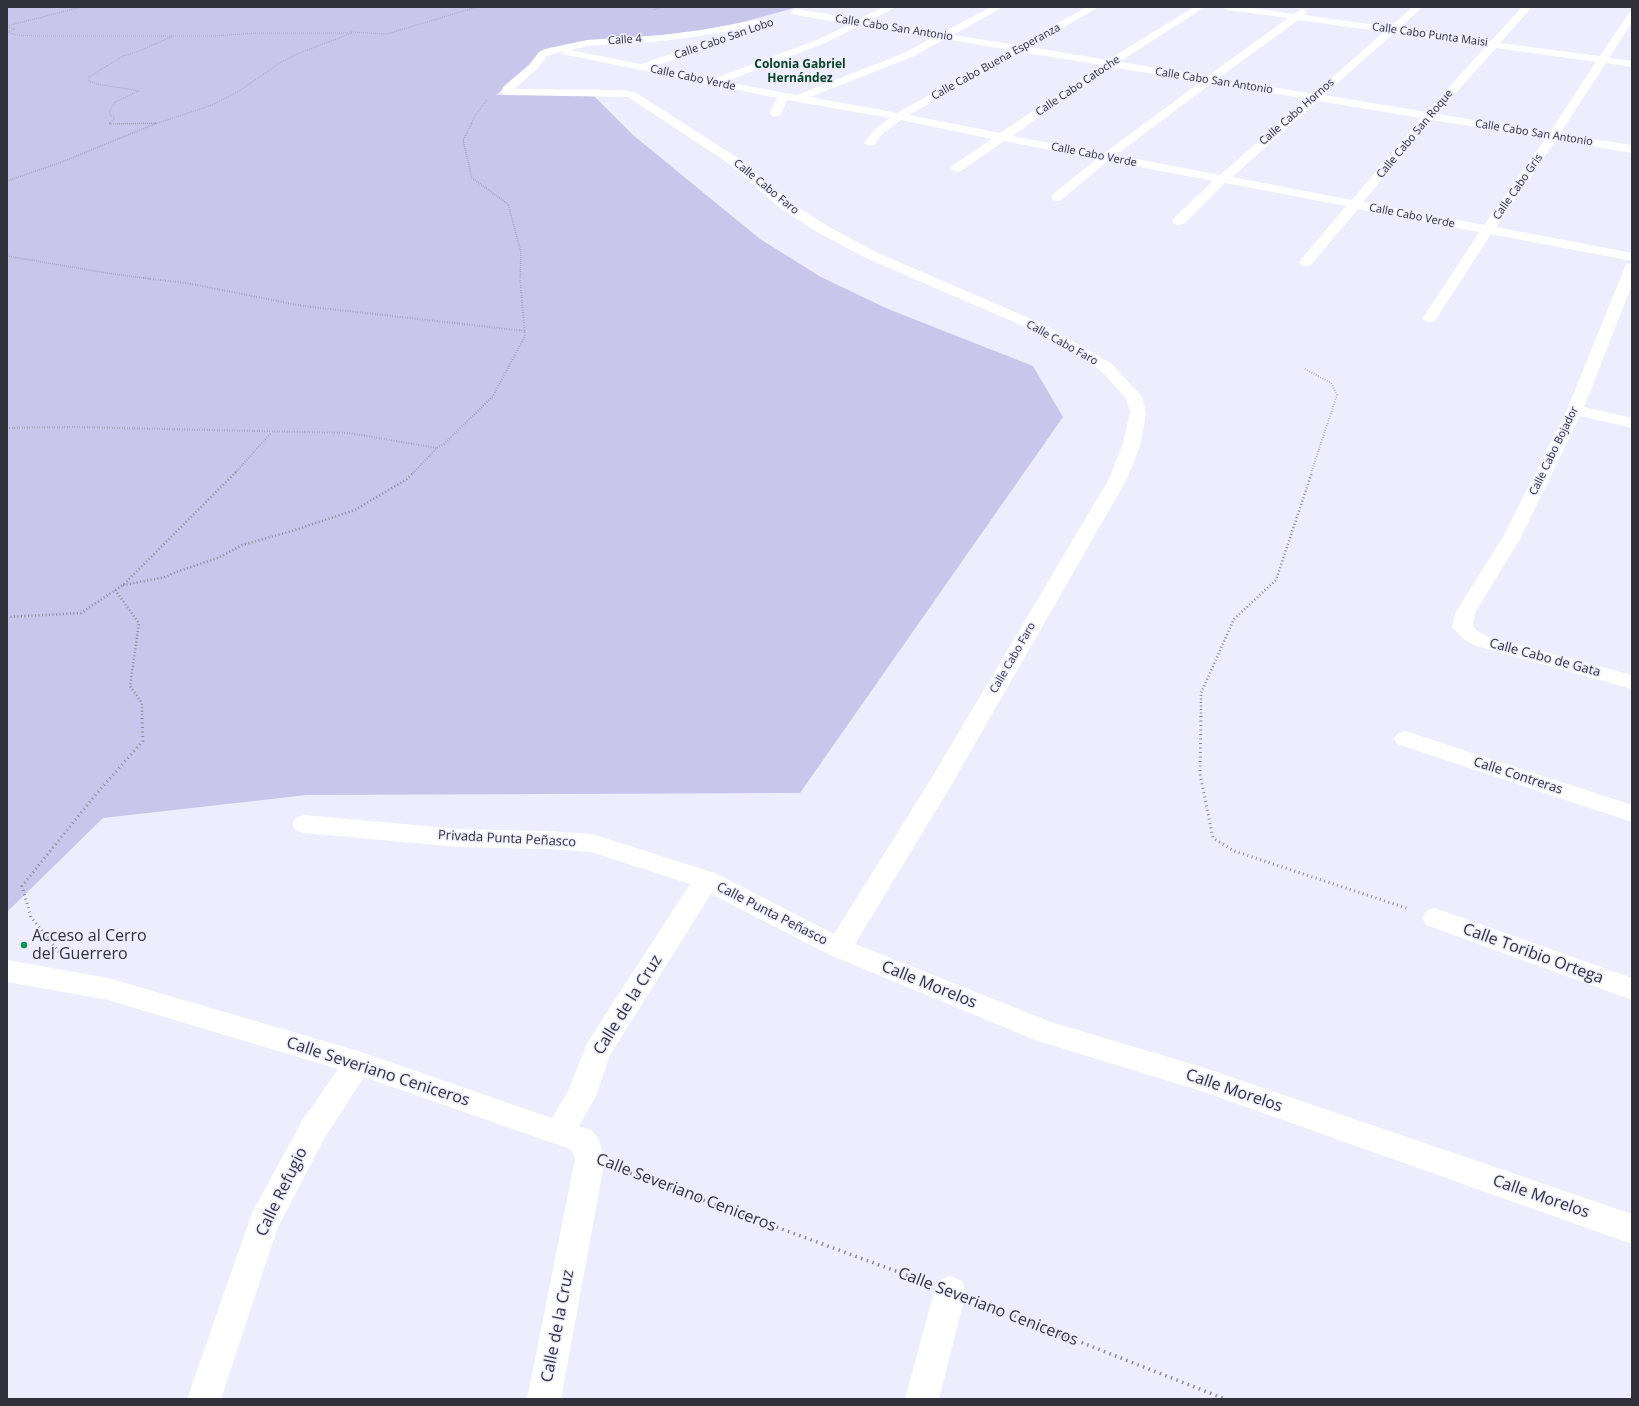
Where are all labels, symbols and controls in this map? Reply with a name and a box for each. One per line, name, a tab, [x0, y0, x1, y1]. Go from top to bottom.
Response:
street label: Calle Cabo San Antonio	[834, 12, 954, 44]
street label: Calle Cabo San Lobo	[673, 16, 775, 62]
street label: Calle Cabo Punta Maisi	[1371, 20, 1489, 50]
street label: Calle Cabo Buena Esperanza	[929, 21, 1063, 103]
street label: Calle 4	[608, 32, 642, 48]
street label: Calle Cabo Catoche	[1033, 53, 1123, 119]
district label: Colonia Gabriel Hernández	[754, 58, 846, 86]
street label: Calle Cabo Verde	[649, 62, 737, 94]
street label: Calle Cabo San Antonio	[1154, 65, 1274, 97]
street label: Calle Cabo Hornos	[1257, 76, 1337, 148]
street label: Calle Cabo San Roque	[1374, 87, 1456, 181]
street label: Calle Cabo San Antonio	[1474, 117, 1594, 149]
street label: Calle Cabo Verde	[1050, 140, 1138, 170]
street label: Calle Cabo Gris	[1490, 152, 1546, 222]
street label: Calle Cabo Faro	[731, 157, 801, 217]
street label: Calle Cabo Verde	[1368, 201, 1456, 231]
street label: Calle Cabo Faro	[1024, 318, 1100, 368]
street label: Calle Cabo Bojador	[1527, 404, 1581, 498]
street label: Calle Cabo Faro	[987, 620, 1039, 696]
street label: Calle Cabo de Gata	[1488, 636, 1602, 680]
street label: Calle Contreras	[1472, 754, 1564, 798]
street label: Privada Punta Peñasco	[438, 828, 576, 850]
street label: Calle Punta Peñasco	[714, 879, 830, 949]
street label: Calle Toribio Ortega	[1460, 920, 1606, 988]
place label: Acceso al Cerro del Guerrero	[32, 926, 147, 964]
marker: Acceso al Cerro del Guerrero	[19, 940, 29, 950]
street label: Calle de la Cruz	[590, 952, 666, 1058]
street label: Calle Morelos	[879, 957, 979, 1013]
street label: Calle Severiano Ceniceros	[284, 1033, 472, 1111]
street label: Calle Morelos	[1183, 1065, 1285, 1117]
street label: Calle Refugio	[252, 1144, 312, 1240]
street label: Calle Severiano Ceniceros	[593, 1150, 779, 1236]
street label: Calle Morelos	[1490, 1171, 1592, 1223]
street label: Calle Severiano Ceniceros	[895, 1264, 1081, 1350]
street label: Calle de la Cruz	[538, 1268, 578, 1384]

